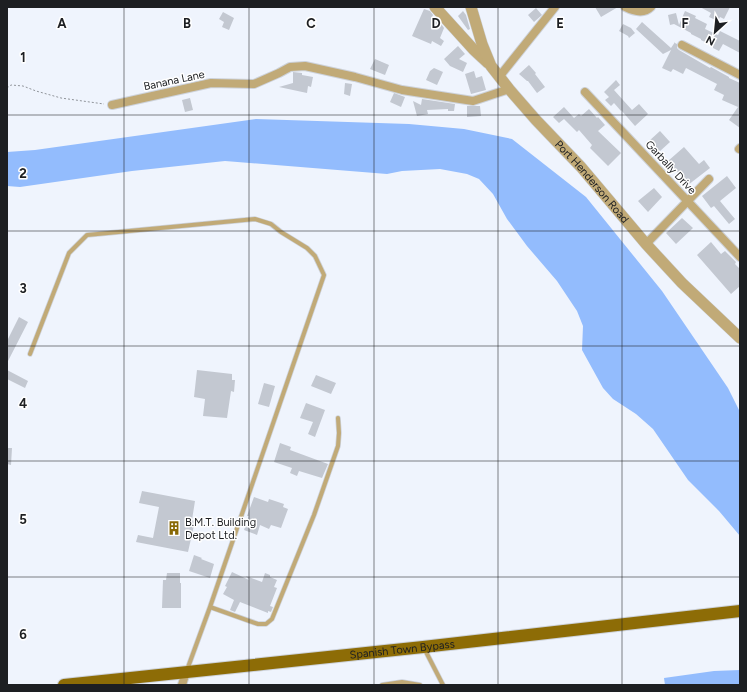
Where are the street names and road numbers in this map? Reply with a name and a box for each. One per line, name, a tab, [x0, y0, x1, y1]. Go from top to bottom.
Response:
street label: Banana Lane	[142, 68, 206, 93]
street label: Port Henderson Road	[552, 138, 631, 226]
street label: Garbally Drive	[643, 138, 699, 197]
street label: Spanish Town Bypass	[349, 637, 455, 662]

